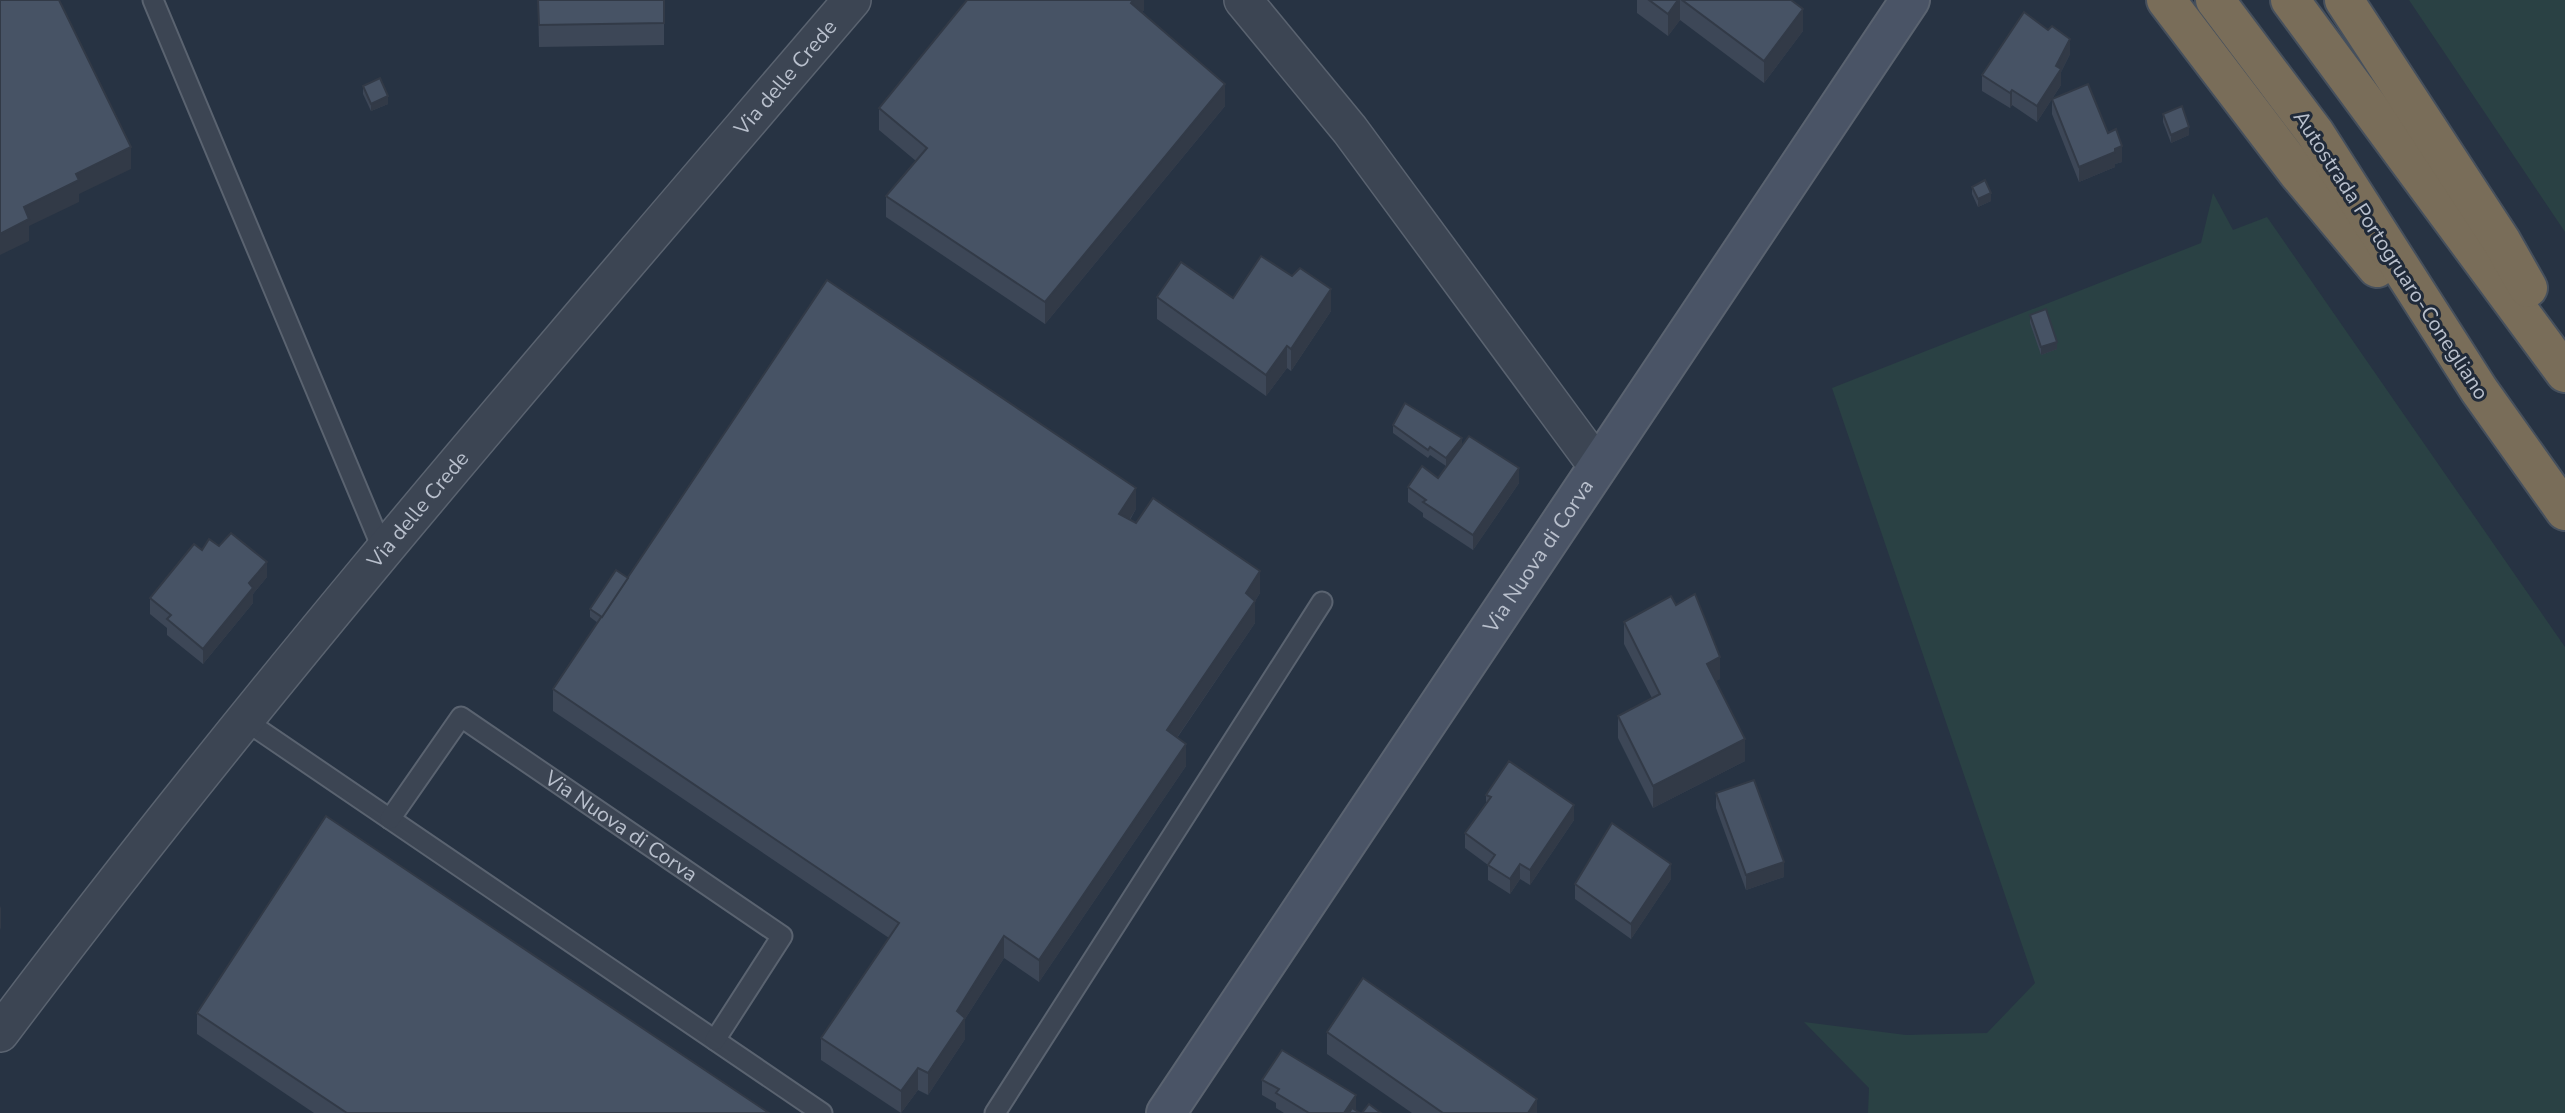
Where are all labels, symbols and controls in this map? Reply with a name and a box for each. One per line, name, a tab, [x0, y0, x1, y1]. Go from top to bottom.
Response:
street label: Via delle Crede	[727, 14, 843, 142]
street label: Autostrada Portogruaro-Conegliano	[2287, 105, 2495, 405]
street label: Via delle Crede	[360, 445, 475, 575]
street label: Via Nuova di Corva	[1476, 474, 1600, 639]
street label: Via Nuova di Corva	[538, 763, 703, 888]

